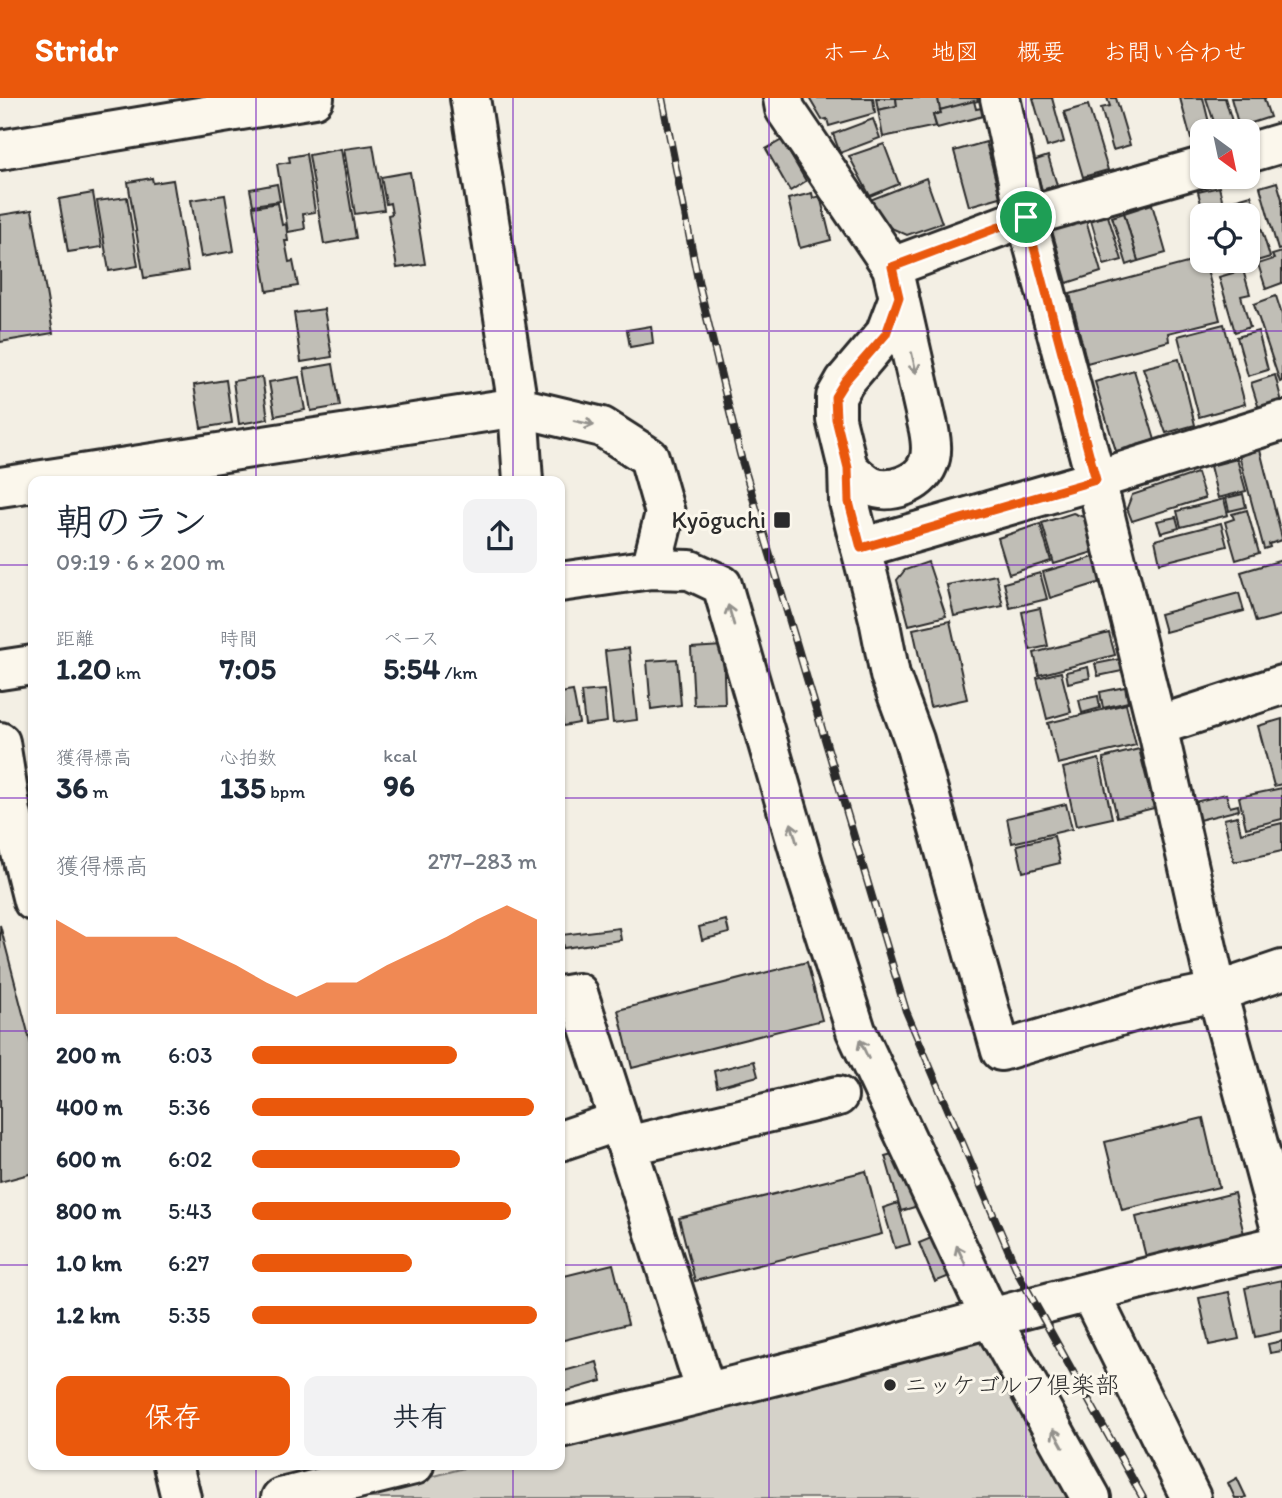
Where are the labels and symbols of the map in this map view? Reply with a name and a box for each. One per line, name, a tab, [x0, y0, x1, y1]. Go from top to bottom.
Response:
north arrow	[1190, 119, 1260, 189]
pin	[996, 187, 1056, 247]
one-way arrow	[908, 351, 921, 374]
one-way arrow	[572, 417, 595, 430]
place label: Kyōguchi	[672, 505, 766, 534]
marker: Kyōguchi	[772, 510, 792, 530]
one-way arrow	[723, 604, 736, 626]
one-way arrow	[787, 822, 800, 844]
one-way arrow	[857, 1039, 871, 1060]
one-way arrow	[954, 1245, 967, 1266]
place label: ニッケゴルフ倶楽部	[904, 1370, 1119, 1399]
marker: ニッケゴルフ倶楽部	[882, 1377, 898, 1393]
one-way arrow	[1051, 1428, 1064, 1449]

